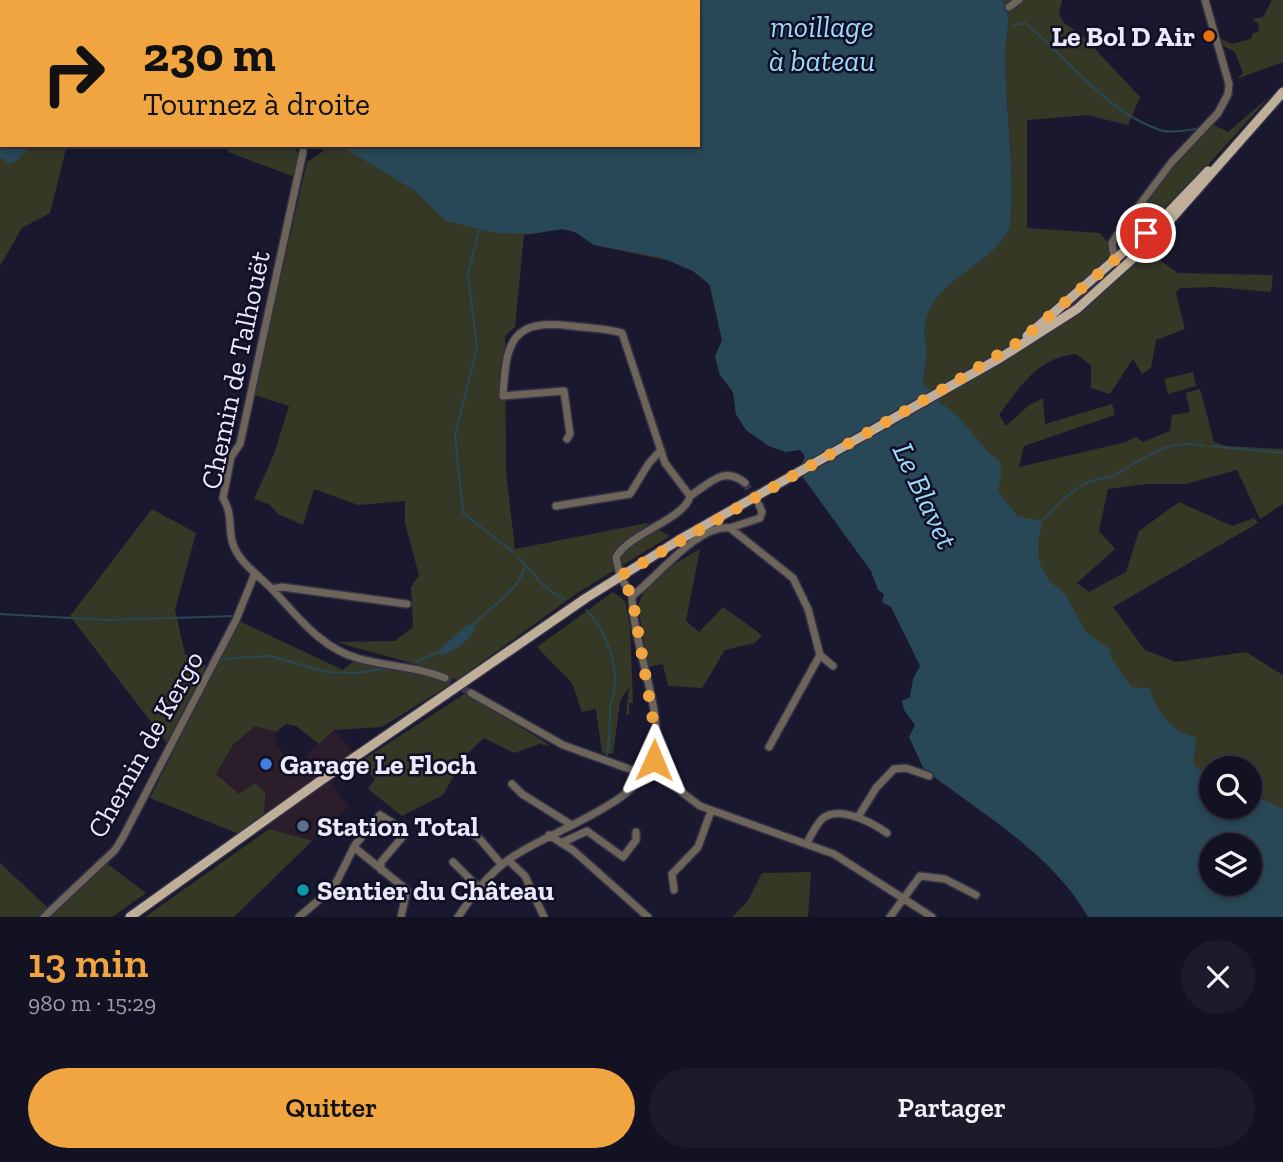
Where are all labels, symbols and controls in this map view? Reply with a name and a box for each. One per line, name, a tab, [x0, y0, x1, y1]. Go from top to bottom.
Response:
water label: moillage à bateau	[769, 9, 875, 79]
place label: Le Bol D Air	[1051, 20, 1195, 53]
text: 230 m	[143, 25, 276, 84]
icon: right	[28, 28, 119, 119]
marker: Le Bol D Air	[1201, 28, 1217, 44]
text: Tournez à droite	[143, 85, 370, 123]
pin	[1116, 203, 1176, 263]
icon: arrive	[1127, 214, 1165, 252]
street label: Chemin de Talhouët	[194, 247, 277, 492]
water label: Le Blavet	[885, 437, 965, 555]
street label: Chemin de Kergo	[81, 645, 210, 843]
position arrow	[617, 723, 691, 797]
place label: Garage Le Floch	[280, 748, 477, 781]
marker: Garage Le Floch	[258, 756, 274, 772]
map controls	[1199, 756, 1262, 896]
button: search	[1199, 756, 1262, 819]
place label: Station Total	[317, 810, 479, 843]
marker: Station Total	[295, 818, 311, 834]
button: layers	[1199, 833, 1262, 896]
place label: Sentier du Château	[317, 874, 554, 907]
marker: Sentier du Château	[295, 882, 311, 898]
text: 13 min	[28, 937, 148, 988]
button: close	[1181, 940, 1255, 1014]
text: 980 m · 15:29	[28, 989, 156, 1017]
button: Quitter	[28, 1068, 635, 1148]
button: Partager	[649, 1068, 1255, 1148]

